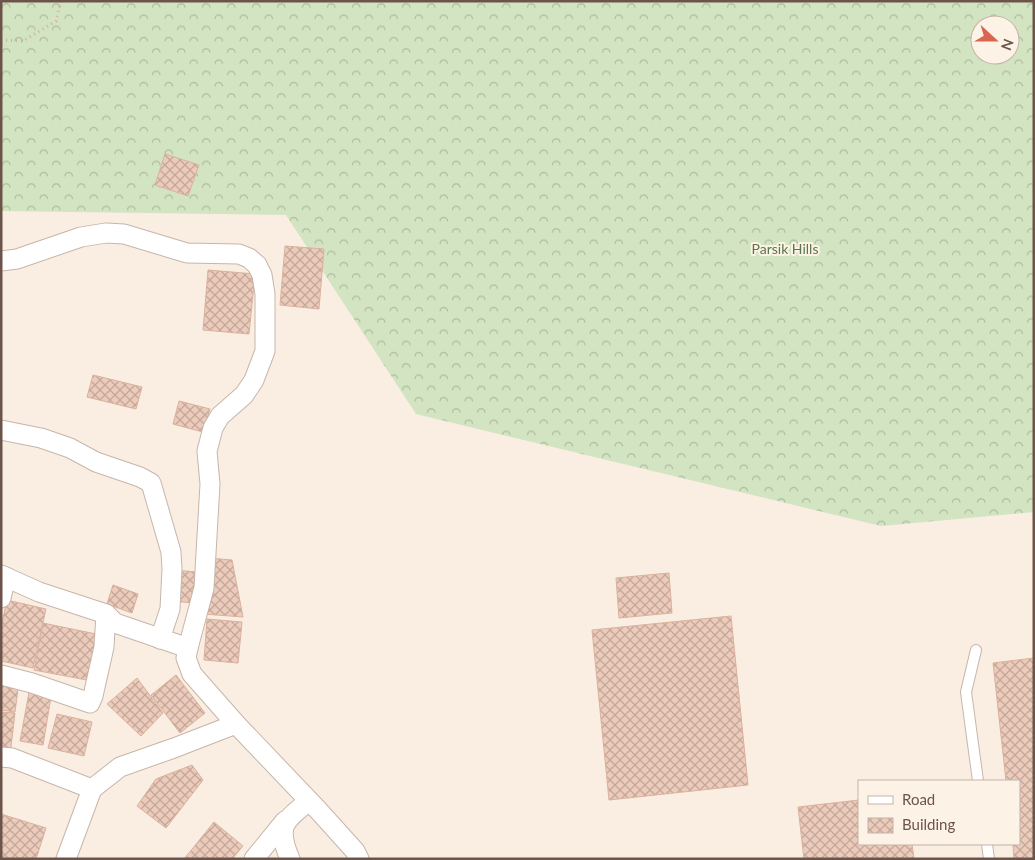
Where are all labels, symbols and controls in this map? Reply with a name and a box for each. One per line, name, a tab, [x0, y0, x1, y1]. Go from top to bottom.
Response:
north arrow	[970, 15, 1020, 65]
text: N	[998, 37, 1017, 53]
park label: Parsik Hills	[752, 240, 818, 257]
legend	[858, 780, 1020, 845]
text: Road	[902, 790, 935, 808]
text: Building	[902, 815, 955, 833]

